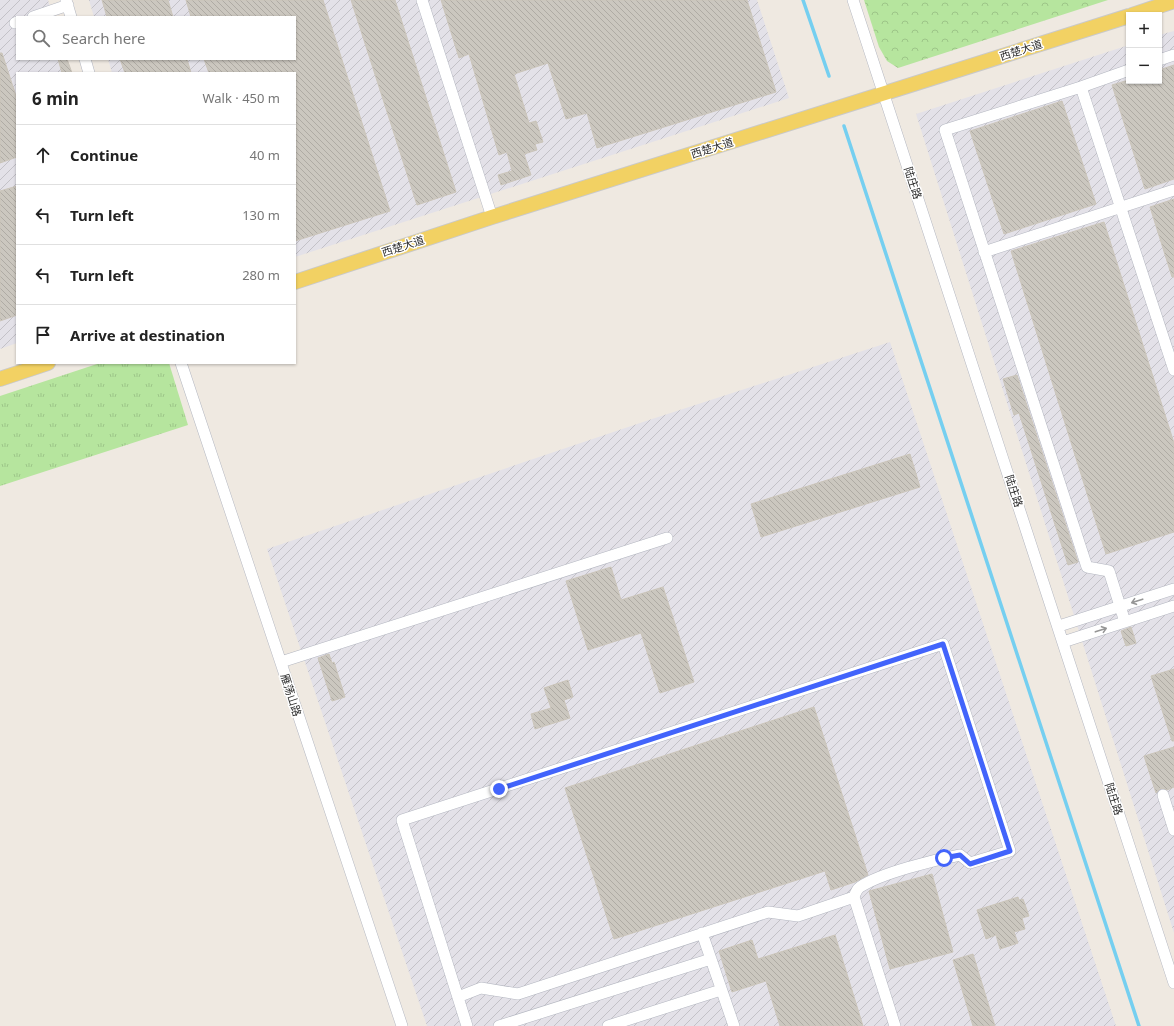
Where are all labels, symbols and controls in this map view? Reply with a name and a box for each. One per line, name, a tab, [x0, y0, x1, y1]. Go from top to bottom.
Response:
map controls	[1126, 12, 1162, 84]
button: +	[1126, 12, 1162, 48]
search box	[16, 16, 296, 60]
icon: search	[30, 27, 52, 49]
text: Search here	[62, 28, 145, 48]
street label: 西楚大道	[998, 36, 1044, 63]
button: −	[1126, 48, 1162, 84]
text: 6 min	[32, 87, 79, 110]
text: Walk · 450 m	[202, 89, 280, 107]
street label: 西楚大道	[689, 134, 735, 161]
icon: ahead	[32, 144, 54, 166]
text: Continue	[70, 145, 138, 165]
text: 40 m	[250, 146, 280, 164]
street label: 陆庄路	[901, 165, 926, 201]
icon: left	[32, 204, 54, 226]
text: Turn left	[70, 205, 134, 225]
text: 130 m	[242, 206, 280, 224]
street label: 西楚大道	[380, 232, 426, 259]
icon: left	[32, 264, 54, 286]
text: Turn left	[70, 265, 134, 285]
text: 280 m	[242, 266, 280, 284]
icon: arrive	[32, 324, 54, 346]
text: Arrive at destination	[70, 325, 225, 345]
street label: 陆庄路	[1002, 473, 1027, 509]
one-way arrow	[1131, 598, 1144, 605]
one-way arrow	[1094, 626, 1107, 633]
street label: 雁荡山路	[278, 672, 305, 718]
route end	[490, 780, 508, 798]
street label: 陆庄路	[1102, 781, 1127, 817]
route start	[935, 849, 953, 867]

